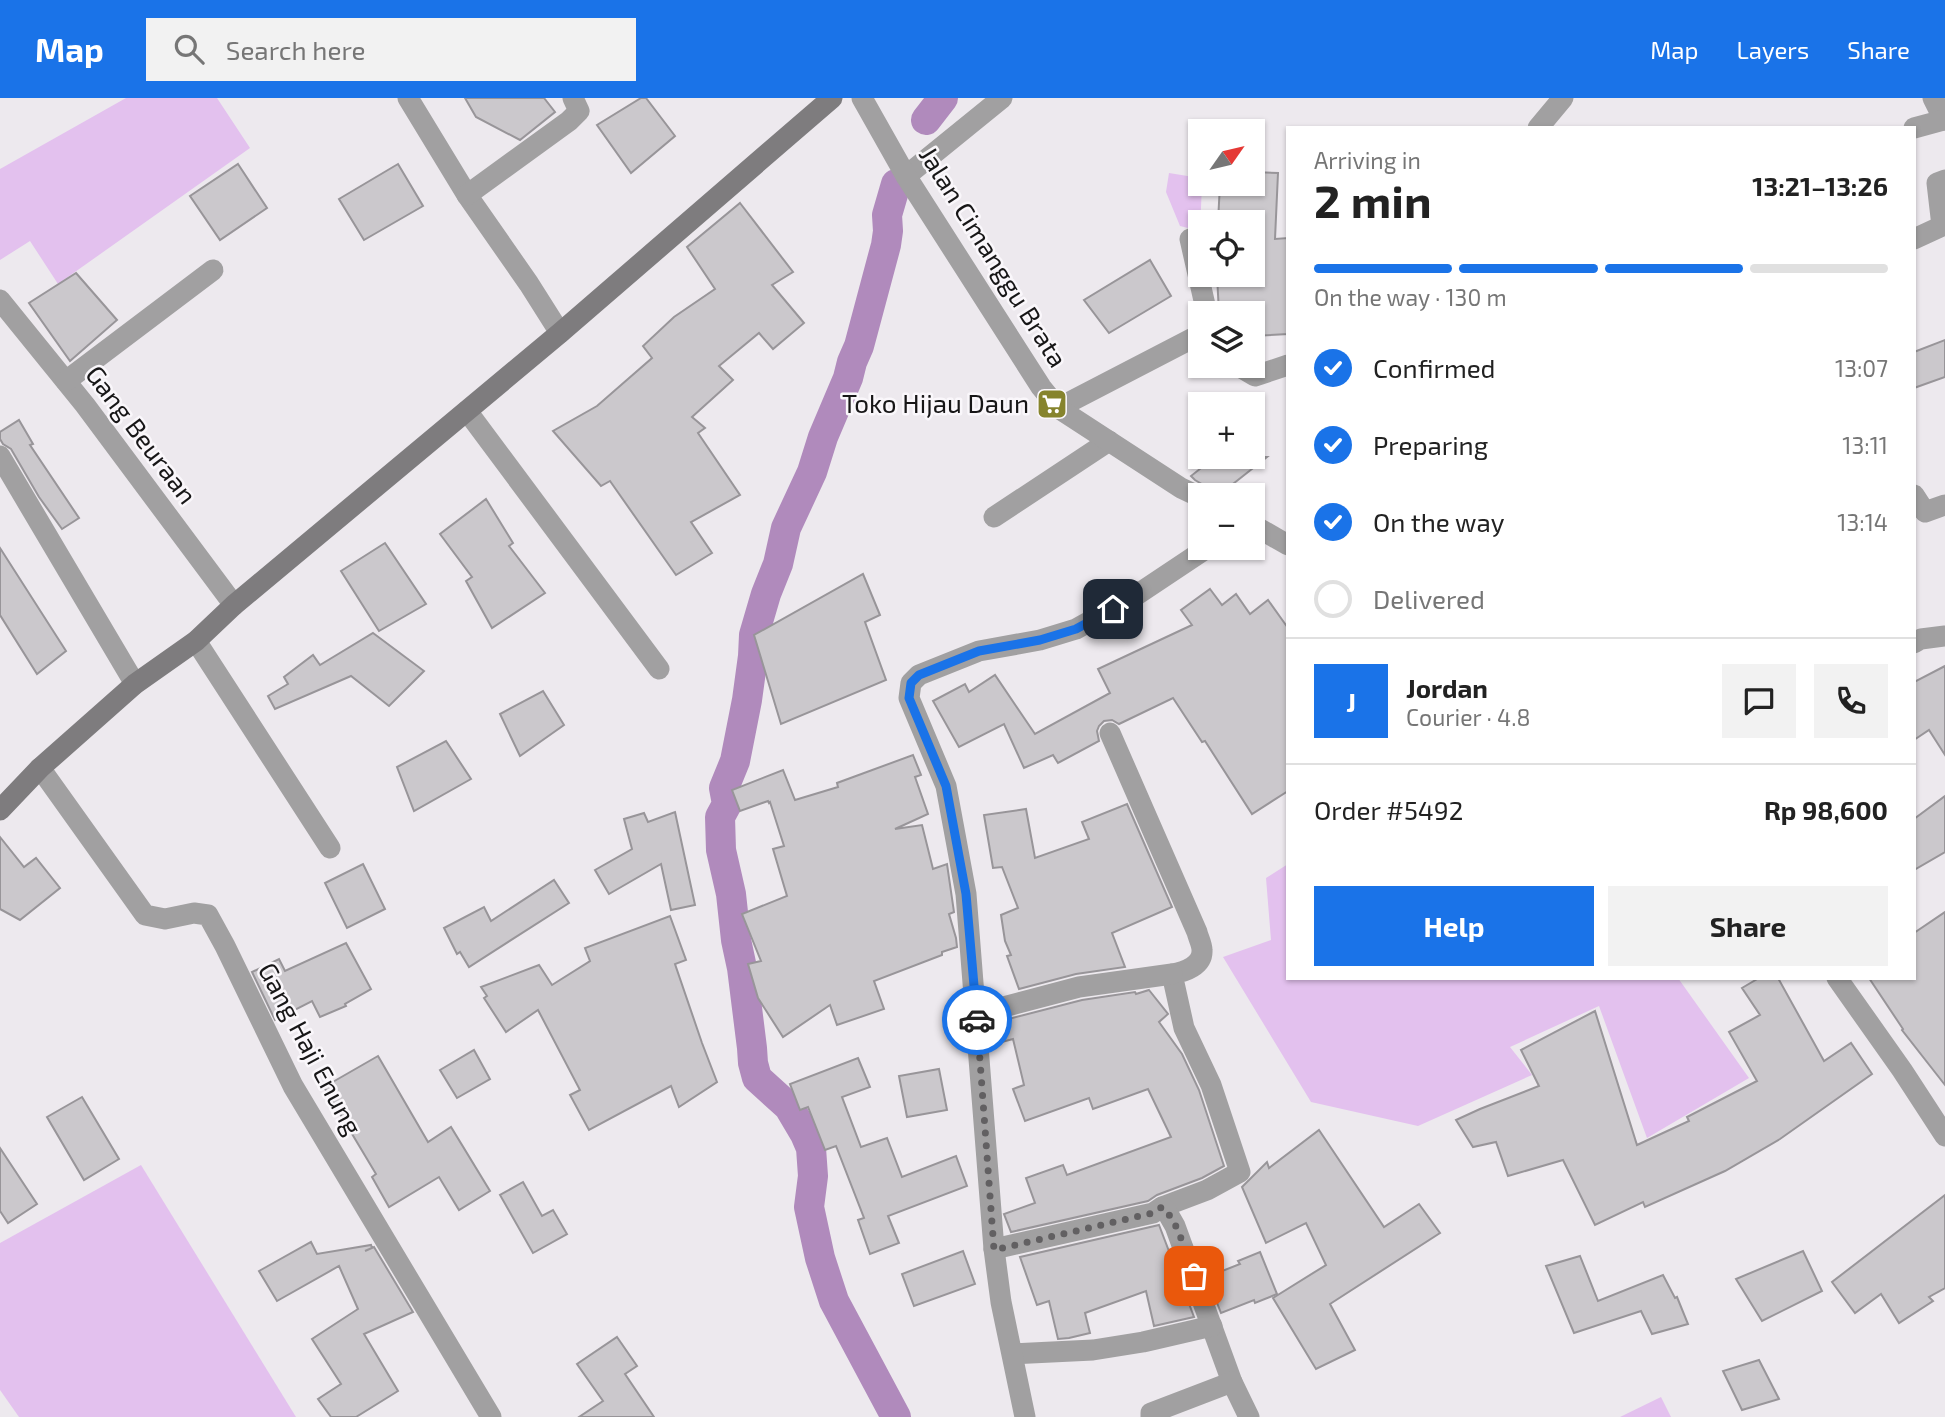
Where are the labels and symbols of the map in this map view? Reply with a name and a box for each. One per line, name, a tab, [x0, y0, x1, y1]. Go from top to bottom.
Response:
north arrow	[1188, 119, 1265, 196]
street label: Jalan Cimanggu Brata	[914, 140, 1075, 372]
street label: Gang Beuraan	[80, 359, 204, 509]
place label: Toko Hijau Daun	[842, 387, 1029, 418]
supermarket icon: Toko Hijau Daun	[1035, 387, 1069, 421]
pin	[1083, 579, 1143, 639]
street label: Gang Haji Enung	[253, 957, 370, 1140]
courier	[942, 985, 1012, 1055]
pin	[1164, 1246, 1224, 1306]

